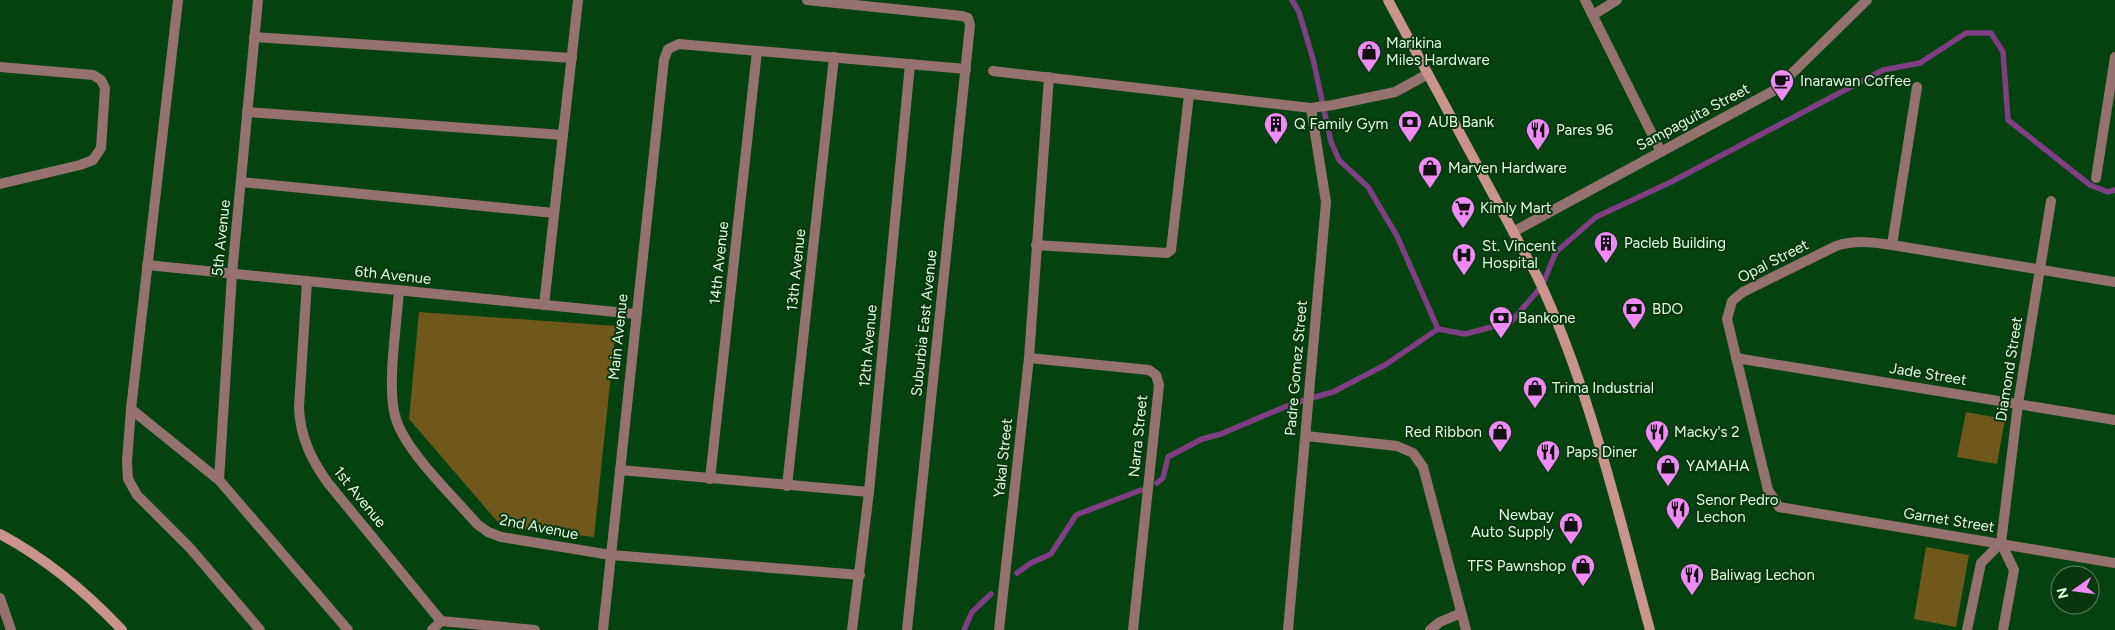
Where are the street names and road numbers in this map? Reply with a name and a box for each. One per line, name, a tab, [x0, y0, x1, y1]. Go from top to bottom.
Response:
street label: Sampaguita Street	[1633, 79, 1753, 154]
street label: 5th Avenue	[208, 199, 234, 277]
street label: 14th Avenue	[706, 220, 732, 306]
street label: 13th Avenue	[783, 228, 809, 312]
street label: Opal Street	[1735, 235, 1812, 287]
street label: Suburbia East Avenue	[907, 249, 941, 397]
street label: 6th Avenue	[354, 262, 432, 288]
street label: Main Avenue	[605, 293, 631, 381]
street label: Padre Gomez Street	[1281, 299, 1311, 437]
street label: 12th Avenue	[855, 304, 881, 388]
street label: Diamond Street	[1992, 315, 2026, 423]
street label: Jade Street	[1888, 359, 1968, 389]
street label: Narra Street	[1125, 394, 1151, 478]
street label: Yakal Street	[990, 417, 1016, 499]
street label: 1st Avenue	[330, 463, 390, 531]
street label: Garnet Street	[1902, 504, 1996, 536]
street label: 2nd Avenue	[498, 511, 580, 543]

